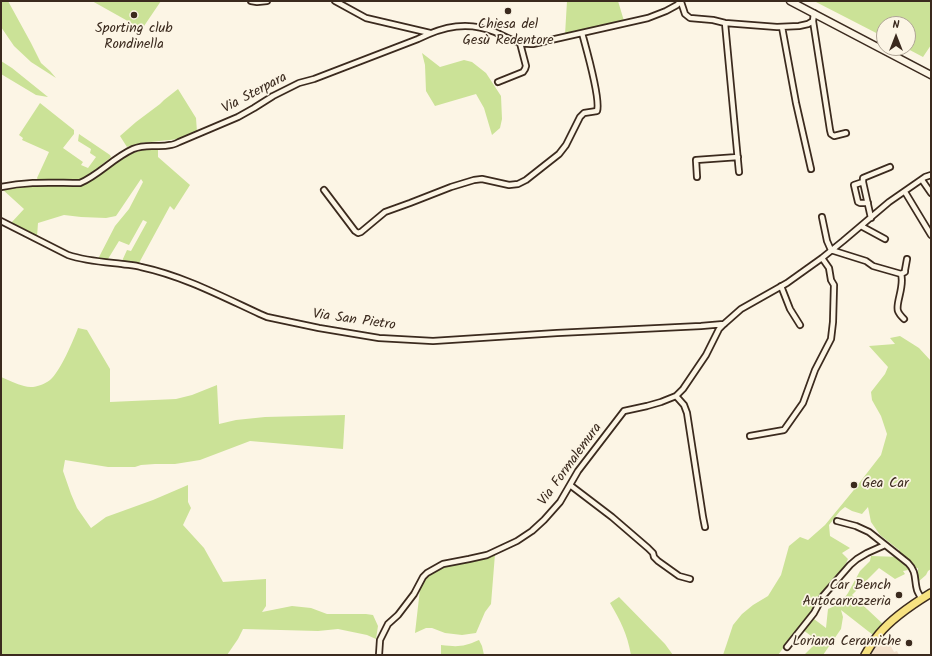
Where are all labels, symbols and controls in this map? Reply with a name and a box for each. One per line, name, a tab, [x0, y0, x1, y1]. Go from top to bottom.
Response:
marker: Chiesa del Gesù Redentore	[503, 6, 513, 16]
marker: Sporting club Rondinella	[129, 10, 139, 20]
north arrow	[876, 16, 916, 56]
text: N	[893, 16, 899, 34]
place label: Chiesa del Gesù Redentore	[462, 18, 554, 50]
place label: Sporting club Rondinella	[95, 22, 173, 54]
street label: Via Sterpara	[220, 70, 290, 118]
street label: Via San Pietro	[311, 307, 397, 335]
street label: Via Formalemura	[535, 421, 607, 509]
place label: Gea Car	[862, 477, 909, 493]
marker: Gea Car	[849, 480, 859, 490]
place label: Car Bench Autocarrozzeria	[802, 579, 891, 612]
marker: Car Bench Autocarrozzeria	[894, 590, 904, 600]
place label: Loriana Ceramiche	[792, 635, 901, 651]
marker: Loriana Ceramiche	[904, 638, 914, 648]

